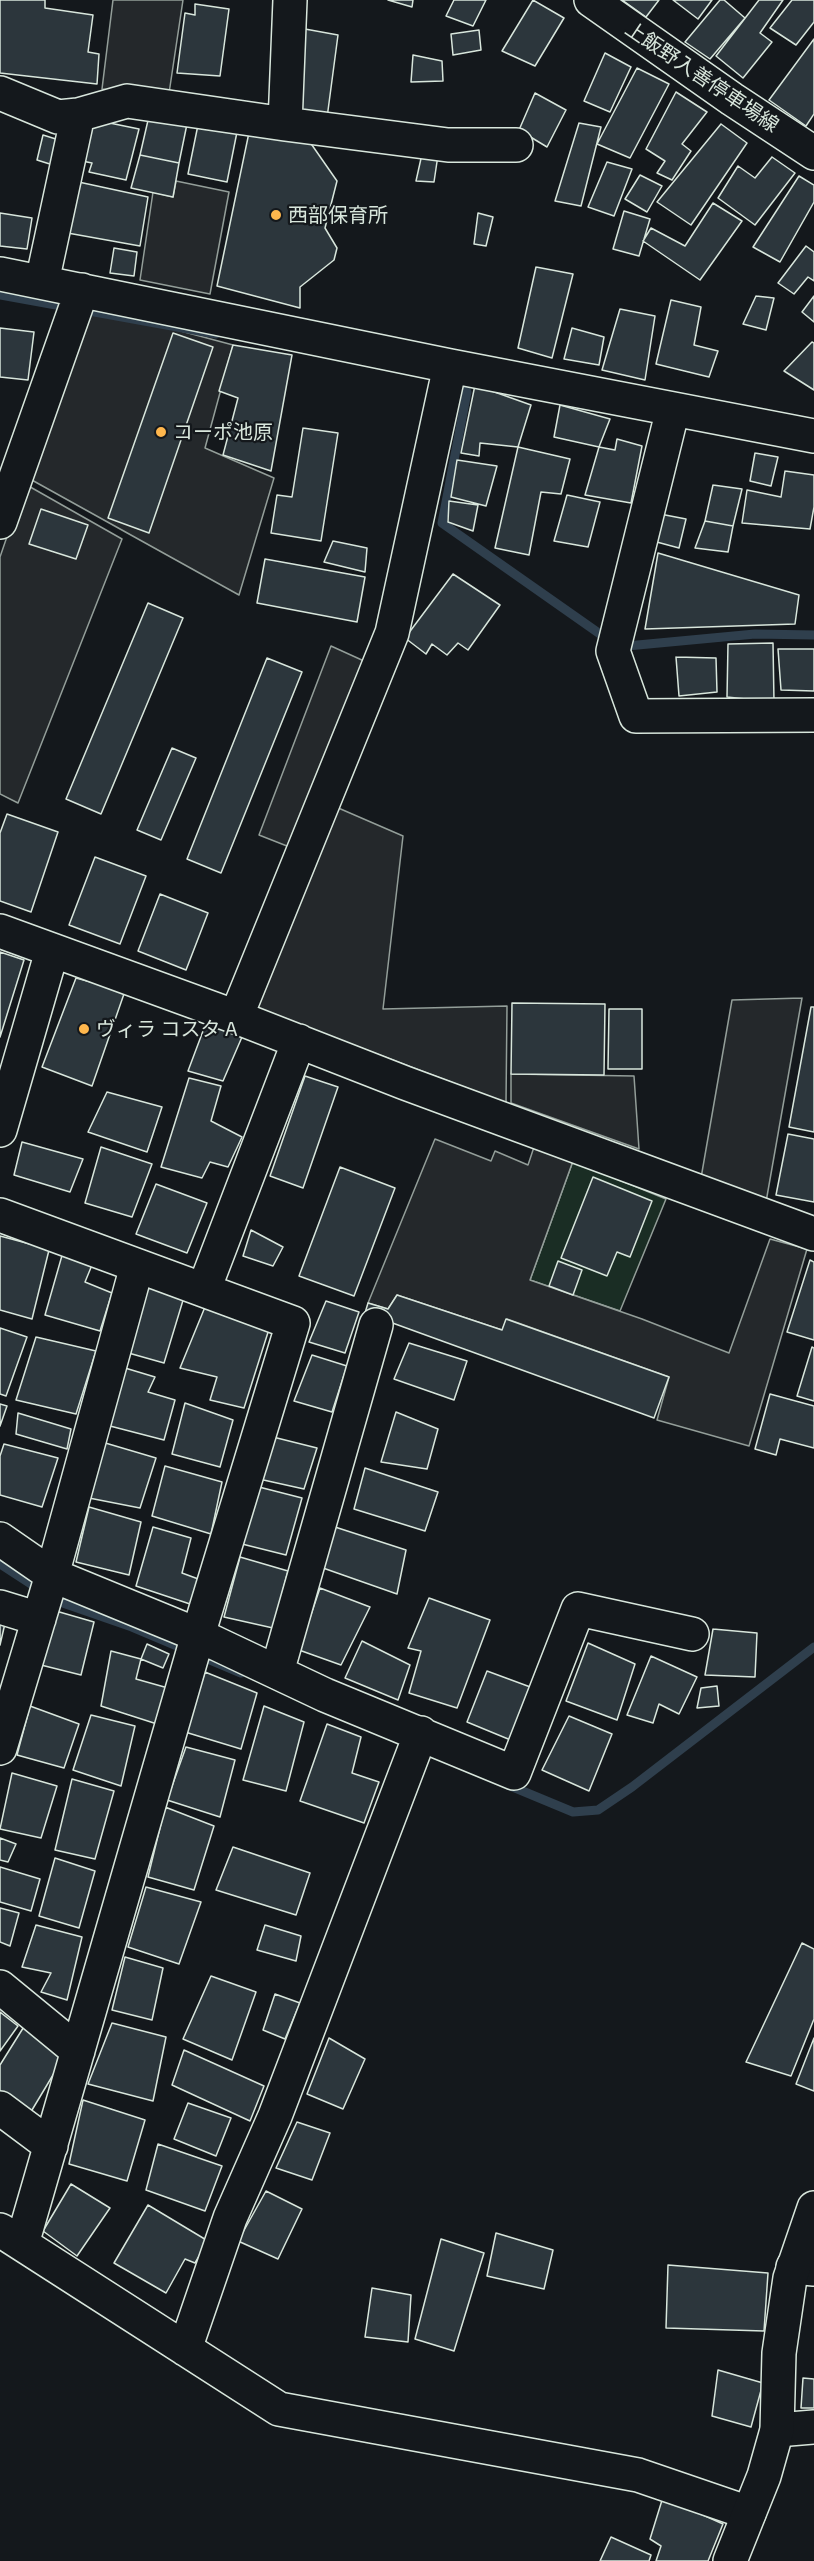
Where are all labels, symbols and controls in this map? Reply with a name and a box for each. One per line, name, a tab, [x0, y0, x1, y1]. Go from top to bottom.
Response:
street label: 上飯野入善停車場線	[621, 17, 783, 137]
place label: 西部保育所	[288, 203, 388, 227]
marker: 西部保育所	[269, 208, 283, 222]
place label: コーポ池原	[173, 420, 273, 444]
marker: コーポ池原	[154, 425, 168, 439]
place label: ヴィラ コスタ A	[96, 1017, 237, 1041]
marker: ヴィラ コスタ A	[77, 1022, 91, 1036]

